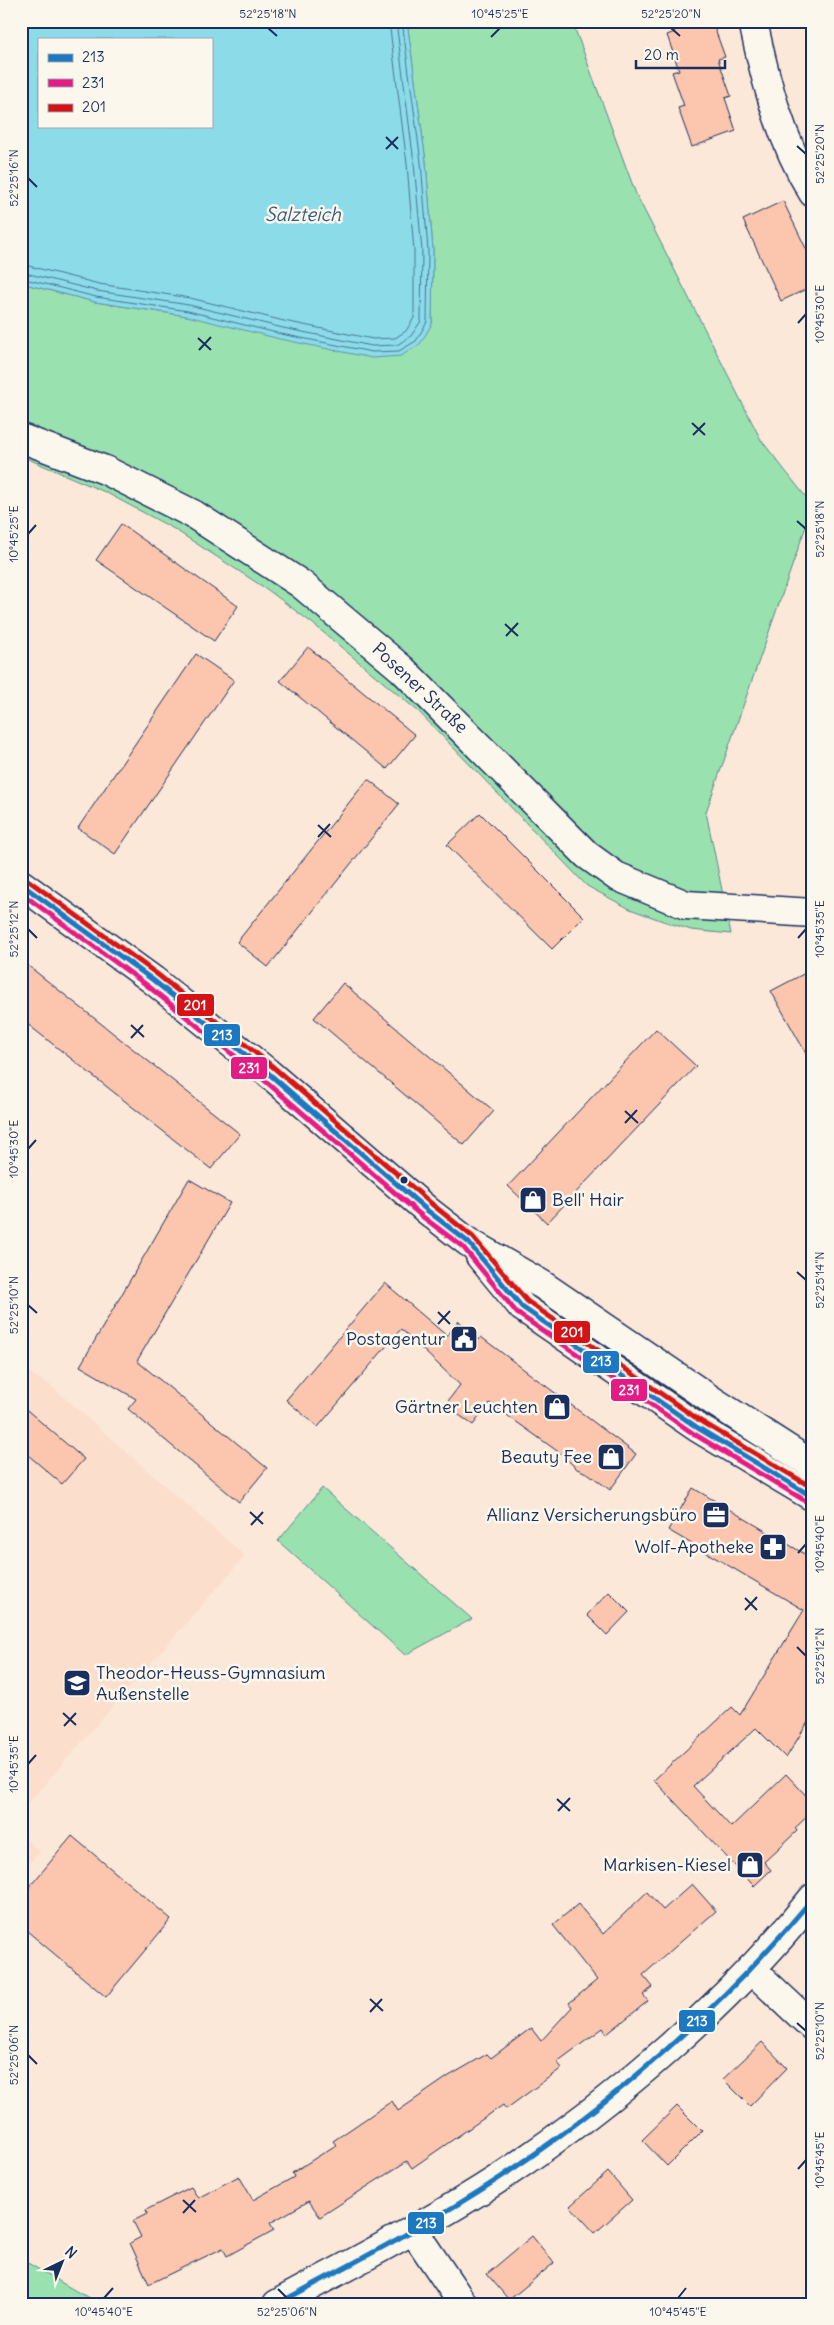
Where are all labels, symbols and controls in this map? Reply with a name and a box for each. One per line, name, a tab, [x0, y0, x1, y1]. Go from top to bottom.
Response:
text: 52°25'18"N	[239, 6, 297, 21]
text: 10°45'25"E	[471, 6, 529, 21]
text: 52°25'20"N	[641, 6, 701, 21]
legend	[38, 38, 212, 128]
scale bar	[636, 38, 725, 70]
text: 20 m	[644, 45, 679, 64]
text: 213	[82, 47, 105, 66]
text: 231	[82, 73, 105, 92]
text: 201	[82, 97, 106, 116]
text: 52°25'20"N	[812, 124, 827, 184]
text: 52°25'16"N	[6, 149, 21, 207]
water label: Salzteich	[265, 202, 342, 226]
text: 10°45'30"E	[812, 285, 827, 343]
text: 52°25'18"N	[812, 500, 827, 558]
text: 10°45'25"E	[6, 505, 21, 563]
street label: Posener Straße	[368, 637, 473, 738]
text: 10°45'35"E	[812, 900, 827, 958]
text: 52°25'12"N	[6, 901, 21, 957]
line badge: 201	[176, 993, 215, 1017]
text: 201	[184, 996, 206, 1014]
line badge: 213	[203, 1023, 241, 1047]
text: 213	[211, 1026, 233, 1044]
line badge: 231	[230, 1056, 268, 1080]
text: 231	[238, 1059, 260, 1077]
text: 10°45'30"E	[6, 1120, 21, 1178]
unlabelled marker	[399, 1175, 409, 1185]
shop icon: Bell' Hair	[518, 1185, 548, 1215]
place label: Bell' Hair	[552, 1188, 624, 1211]
text: 52°25'14"N	[812, 1251, 827, 1309]
text: 52°25'10"N	[6, 1276, 21, 1334]
line badge: 201	[553, 1320, 591, 1344]
text: 201	[561, 1323, 583, 1341]
public building icon: Postagentur	[449, 1324, 479, 1354]
place label: Postagentur	[346, 1327, 446, 1350]
line badge: 213	[582, 1350, 620, 1374]
text: 213	[590, 1352, 612, 1370]
line badge: 231	[610, 1378, 648, 1402]
text: 231	[618, 1381, 640, 1399]
shop icon: Gärtner Leuchten	[542, 1392, 572, 1422]
place label: Gärtner Leuchten	[395, 1395, 538, 1418]
shop icon: Beauty Fee	[596, 1442, 626, 1472]
place label: Beauty Fee	[501, 1445, 592, 1468]
office icon: Allianz Versicherungsbüro	[701, 1500, 731, 1530]
place label: Allianz Versicherungsbüro	[486, 1503, 697, 1526]
text: 10°45'40"E	[812, 1515, 827, 1573]
pharmacy icon: Wolf-Apotheke	[758, 1532, 788, 1562]
place label: Wolf-Apotheke	[634, 1535, 754, 1558]
text: 52°25'12"N	[812, 1628, 827, 1684]
place label: Theodor-Heuss-Gymnasium Außenstelle	[96, 1661, 326, 1705]
school or university icon: Theodor-Heuss-Gymnasium Außenstelle	[62, 1668, 92, 1698]
text: 10°45'35"E	[6, 1735, 21, 1793]
shop icon: Markisen-Kiesel	[735, 1850, 765, 1880]
place label: Markisen-Kiesel	[603, 1853, 731, 1876]
text: 52°25'10"N	[812, 2002, 827, 2060]
line badge: 213	[678, 2009, 716, 2033]
text: 213	[686, 2012, 708, 2030]
text: 52°25'06"N	[6, 2025, 21, 2085]
text: 10°45'45"E	[812, 2131, 827, 2189]
line badge: 213	[407, 2211, 445, 2235]
text: 213	[415, 2214, 437, 2232]
north arrow	[38, 2238, 88, 2288]
text: N	[61, 2243, 81, 2262]
text: 10°45'40"E	[75, 2304, 133, 2319]
text: 52°25'06"N	[257, 2304, 317, 2319]
text: 10°45'45"E	[649, 2304, 707, 2319]

